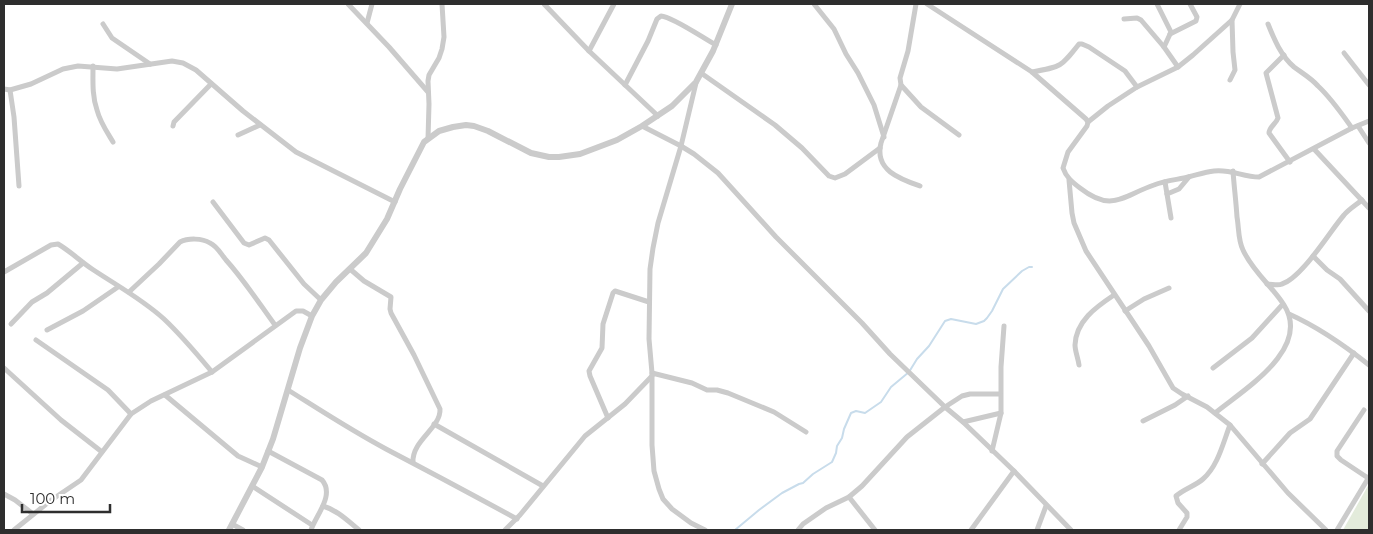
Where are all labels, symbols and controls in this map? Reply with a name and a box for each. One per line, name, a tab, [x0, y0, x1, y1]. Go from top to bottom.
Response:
scale bar	[22, 482, 110, 514]
text: 100 m	[30, 489, 75, 508]

